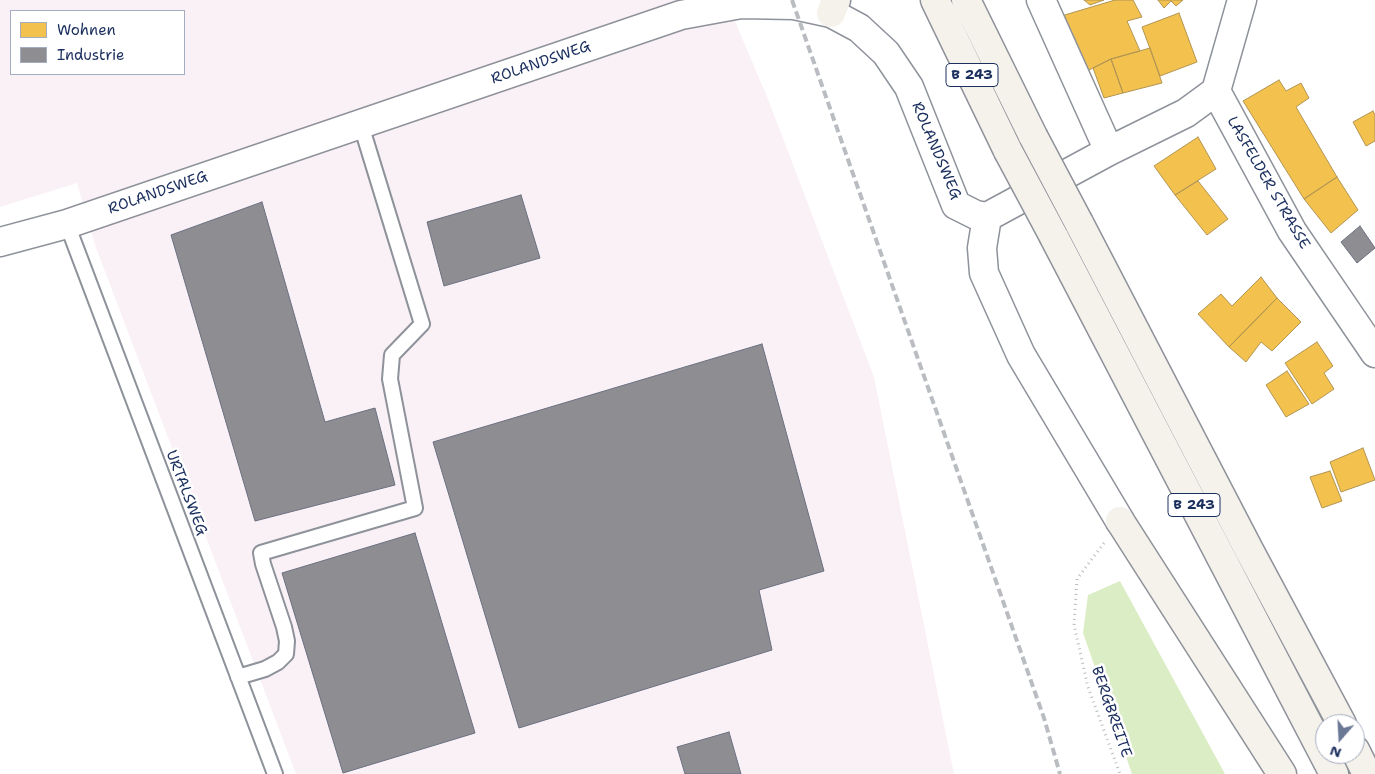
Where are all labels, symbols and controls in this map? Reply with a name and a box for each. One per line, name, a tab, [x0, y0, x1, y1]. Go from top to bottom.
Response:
legend	[10, 10, 185, 75]
text: Wohnen	[57, 20, 116, 40]
street label: ROLANDSWEG	[489, 38, 593, 88]
text: Industrie	[57, 45, 124, 65]
road number: B 243	[946, 64, 998, 86]
street label: ROLANDSWEG	[907, 100, 965, 202]
street label: LASFELDER STRASSE	[1223, 113, 1313, 253]
street label: ROLANDSWEG	[106, 168, 210, 218]
street label: URTALSWEG	[161, 448, 211, 538]
road number: B 243	[1168, 494, 1220, 516]
street label: BERGBREITE	[1087, 664, 1135, 760]
north arrow	[1315, 714, 1365, 764]
text: N	[1327, 742, 1344, 763]

